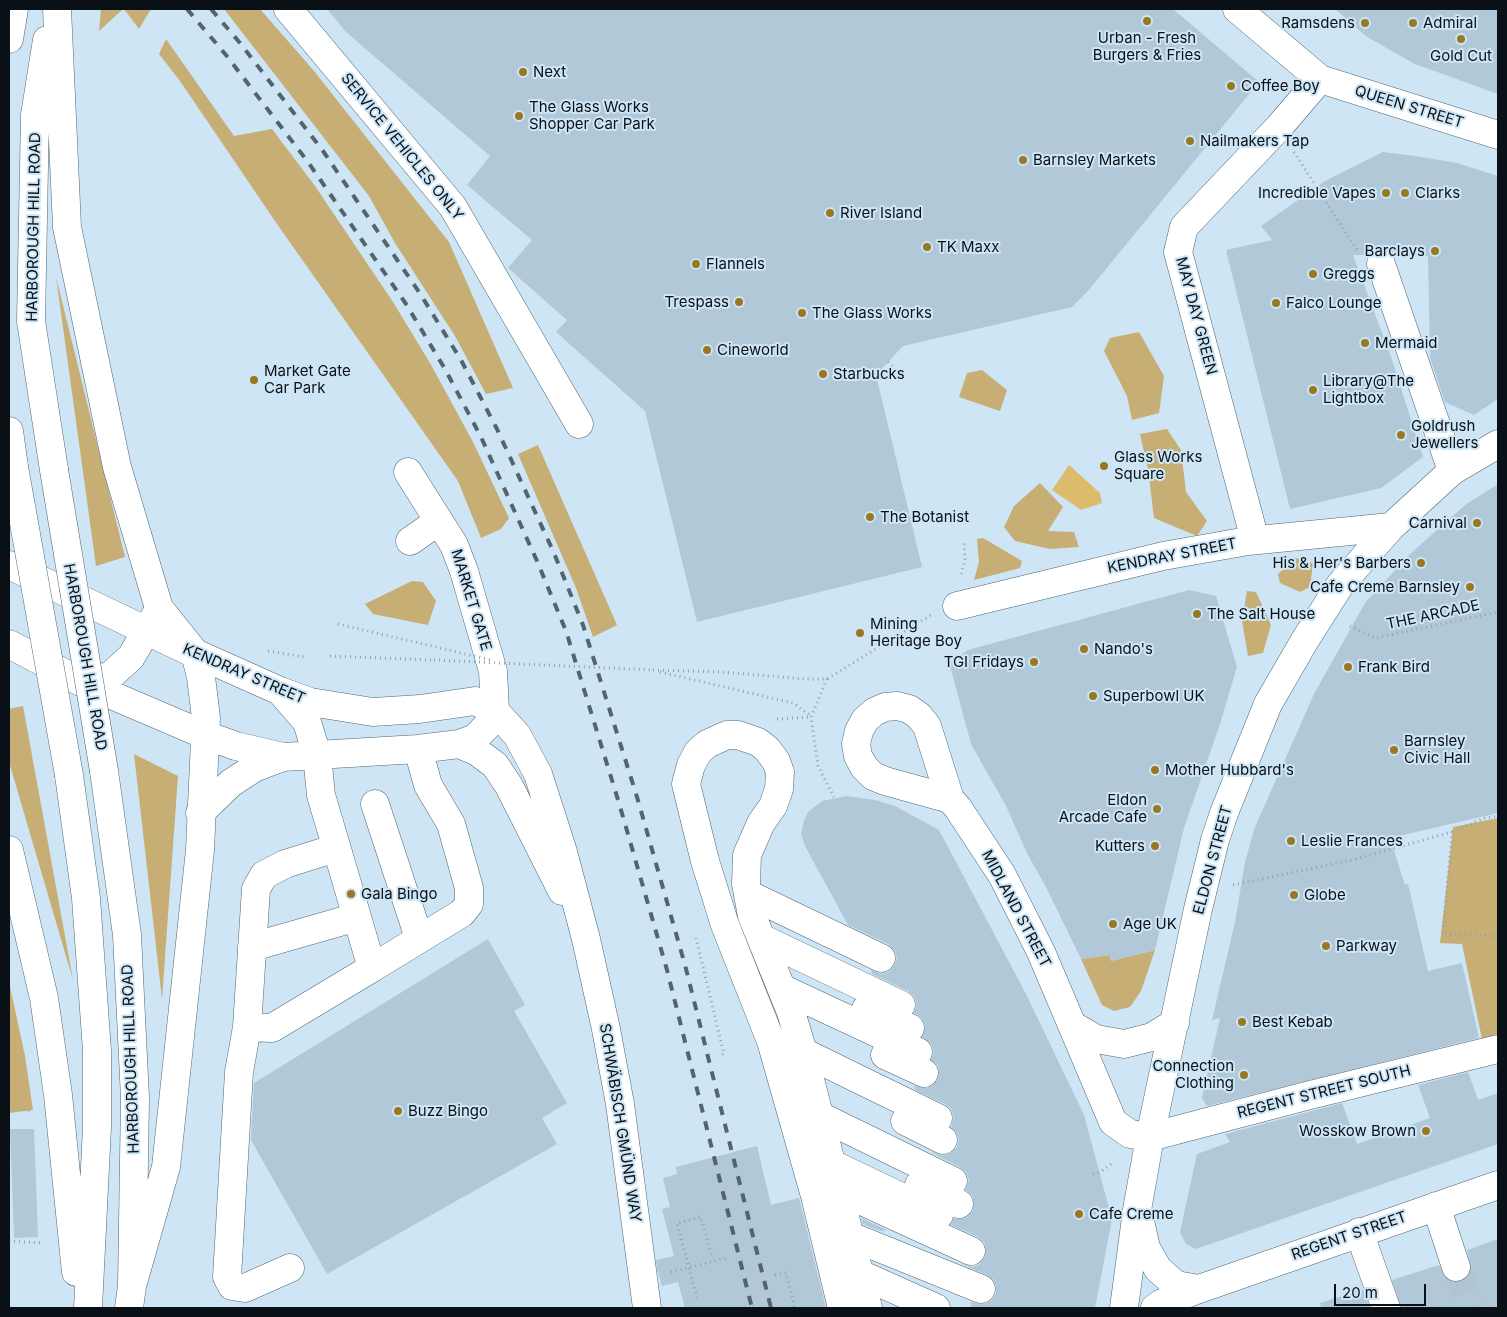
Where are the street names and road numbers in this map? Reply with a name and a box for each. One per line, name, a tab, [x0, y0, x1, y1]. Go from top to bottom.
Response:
street label: SERVICE VEHICLES ONLY	[337, 70, 467, 224]
street label: QUEEN STREET	[1352, 82, 1466, 132]
street label: HARBOROUGH HILL ROAD	[23, 132, 45, 322]
street label: MAY DAY GREEN	[1172, 255, 1220, 377]
street label: KENDRAY STREET	[1106, 535, 1238, 577]
street label: MARKET GATE	[447, 547, 495, 653]
street label: HARBOROUGH HILL ROAD	[60, 562, 110, 752]
street label: THE ARCADE	[1385, 596, 1481, 634]
street label: KENDRAY STREET	[180, 640, 308, 708]
street label: ELDON STREET	[1190, 804, 1236, 916]
street label: MIDLAND STREET	[977, 847, 1055, 971]
street label: HARBOROUGH HILL ROAD	[119, 964, 143, 1154]
street label: SCHWÄBISCH GMÜND WAY	[595, 1022, 645, 1224]
street label: REGENT STREET SOUTH	[1235, 1062, 1413, 1122]
street label: REGENT STREET	[1289, 1208, 1409, 1264]

